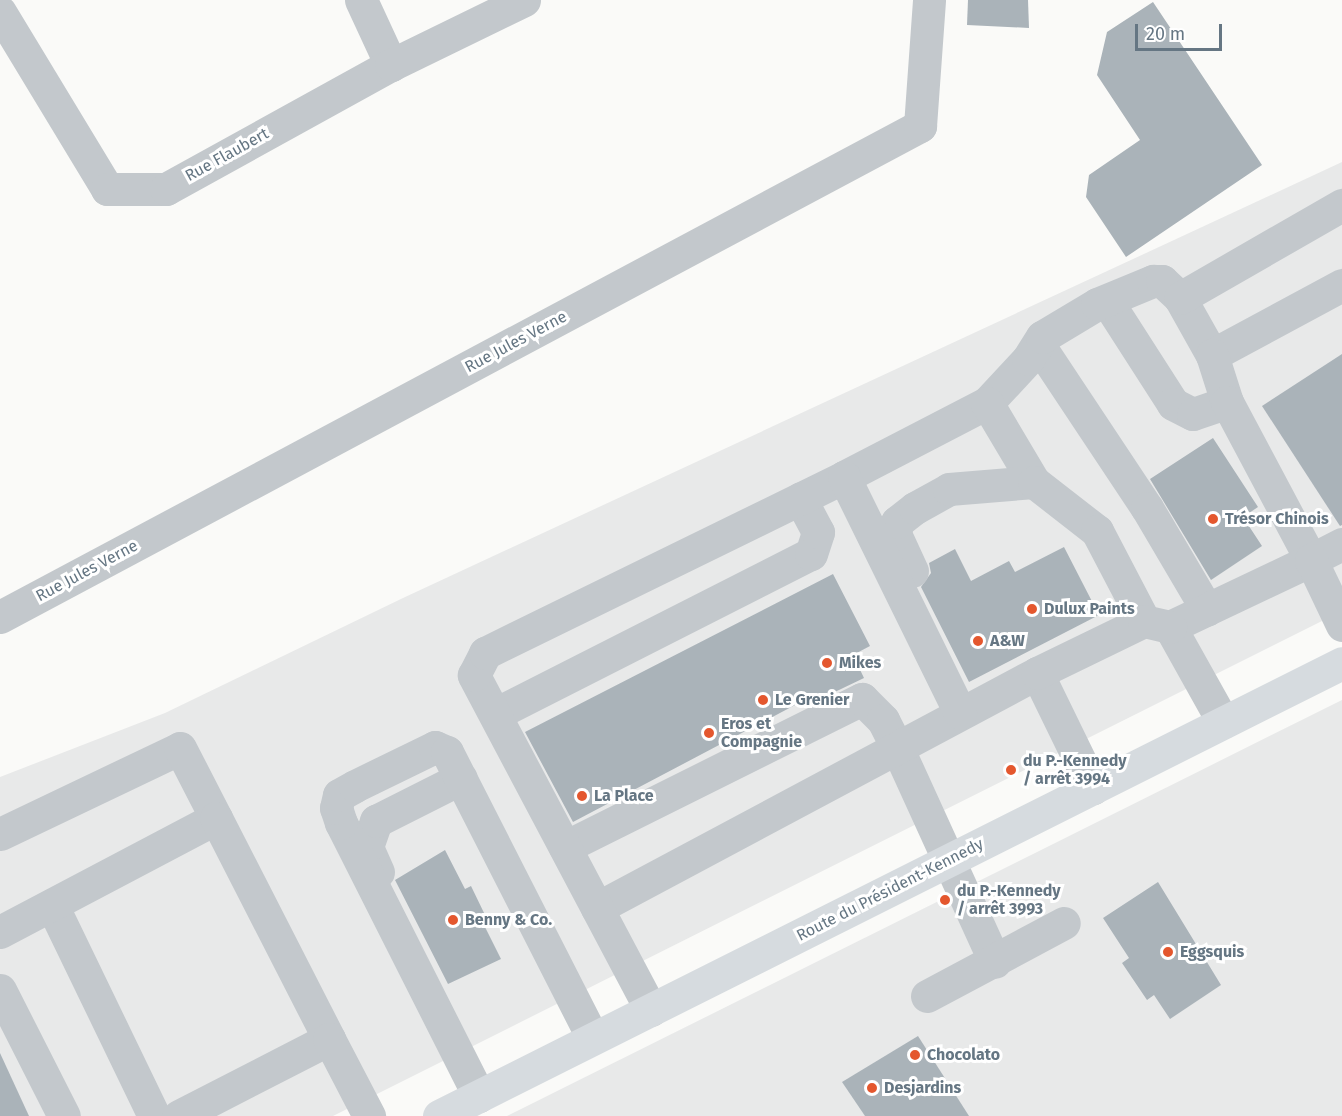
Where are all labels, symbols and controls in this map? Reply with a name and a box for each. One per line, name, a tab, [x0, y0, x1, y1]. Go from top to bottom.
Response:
scale bar	[1138, 12, 1225, 50]
text: 20 m	[1146, 23, 1185, 45]
street label: Rue Flaubert	[182, 124, 272, 186]
street label: Rue Jules Verne	[462, 307, 570, 377]
place label: Trésor Chinois	[1225, 509, 1329, 529]
marker: Trésor Chinois	[1206, 512, 1220, 526]
street label: Rue Jules Verne	[33, 536, 141, 606]
place label: Dulux Paints	[1044, 599, 1135, 619]
marker: Dulux Paints	[1025, 602, 1039, 616]
place label: A&W	[990, 631, 1025, 651]
marker: A&W	[971, 634, 985, 648]
place label: Mikes	[839, 653, 881, 673]
marker: Mikes	[820, 656, 834, 670]
place label: Le Grenier	[775, 690, 850, 710]
marker: Le Grenier	[756, 693, 770, 707]
place label: Eros et Compagnie	[721, 714, 802, 752]
marker: Eros et Compagnie	[702, 726, 716, 740]
place label: du P.-Kennedy / arrêt 3994	[1023, 751, 1127, 789]
marker: du P.-Kennedy / arrêt 3994	[1004, 763, 1018, 777]
place label: La Place	[594, 786, 654, 806]
marker: La Place	[575, 789, 589, 803]
street label: Route du Président-Kennedy	[793, 834, 987, 946]
place label: du P.-Kennedy / arrêt 3993	[957, 881, 1061, 919]
marker: du P.-Kennedy / arrêt 3993	[938, 893, 952, 907]
place label: Benny & Co.	[465, 910, 552, 930]
marker: Benny & Co.	[446, 913, 460, 927]
place label: Eggsquis	[1180, 942, 1244, 962]
marker: Eggsquis	[1161, 945, 1175, 959]
place label: Chocolato	[927, 1045, 1000, 1065]
marker: Chocolato	[908, 1048, 922, 1062]
place label: Desjardins	[884, 1078, 961, 1098]
marker: Desjardins	[865, 1081, 879, 1095]

